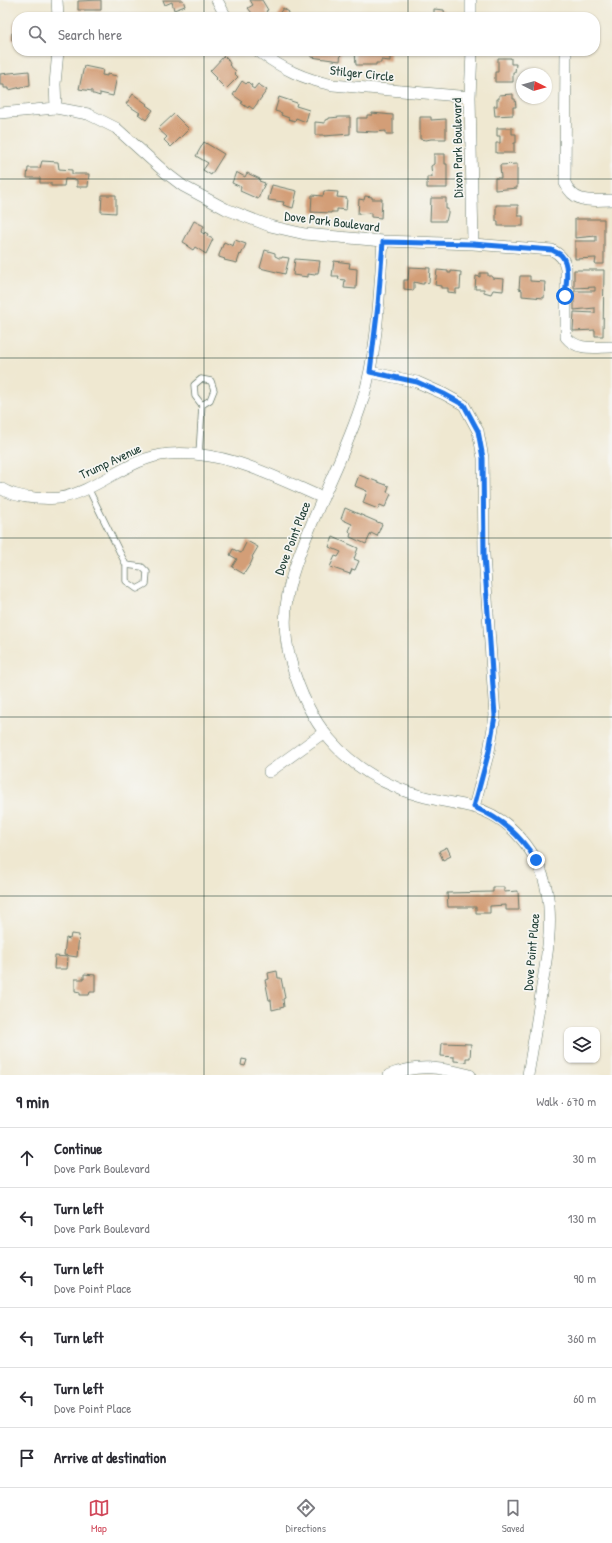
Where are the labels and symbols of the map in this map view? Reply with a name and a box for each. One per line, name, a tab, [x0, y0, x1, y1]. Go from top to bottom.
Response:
street label: Stilger Circle	[329, 61, 395, 85]
north arrow	[516, 68, 552, 104]
street label: Dixon Park Boulevard	[447, 98, 467, 198]
street label: Dove Park Boulevard	[283, 206, 381, 236]
route start	[556, 287, 574, 305]
street label: Trump Avenue	[76, 439, 144, 483]
street label: Dove Point Place	[270, 499, 314, 577]
route end	[527, 851, 545, 869]
street label: Dove Point Place	[519, 913, 543, 991]

